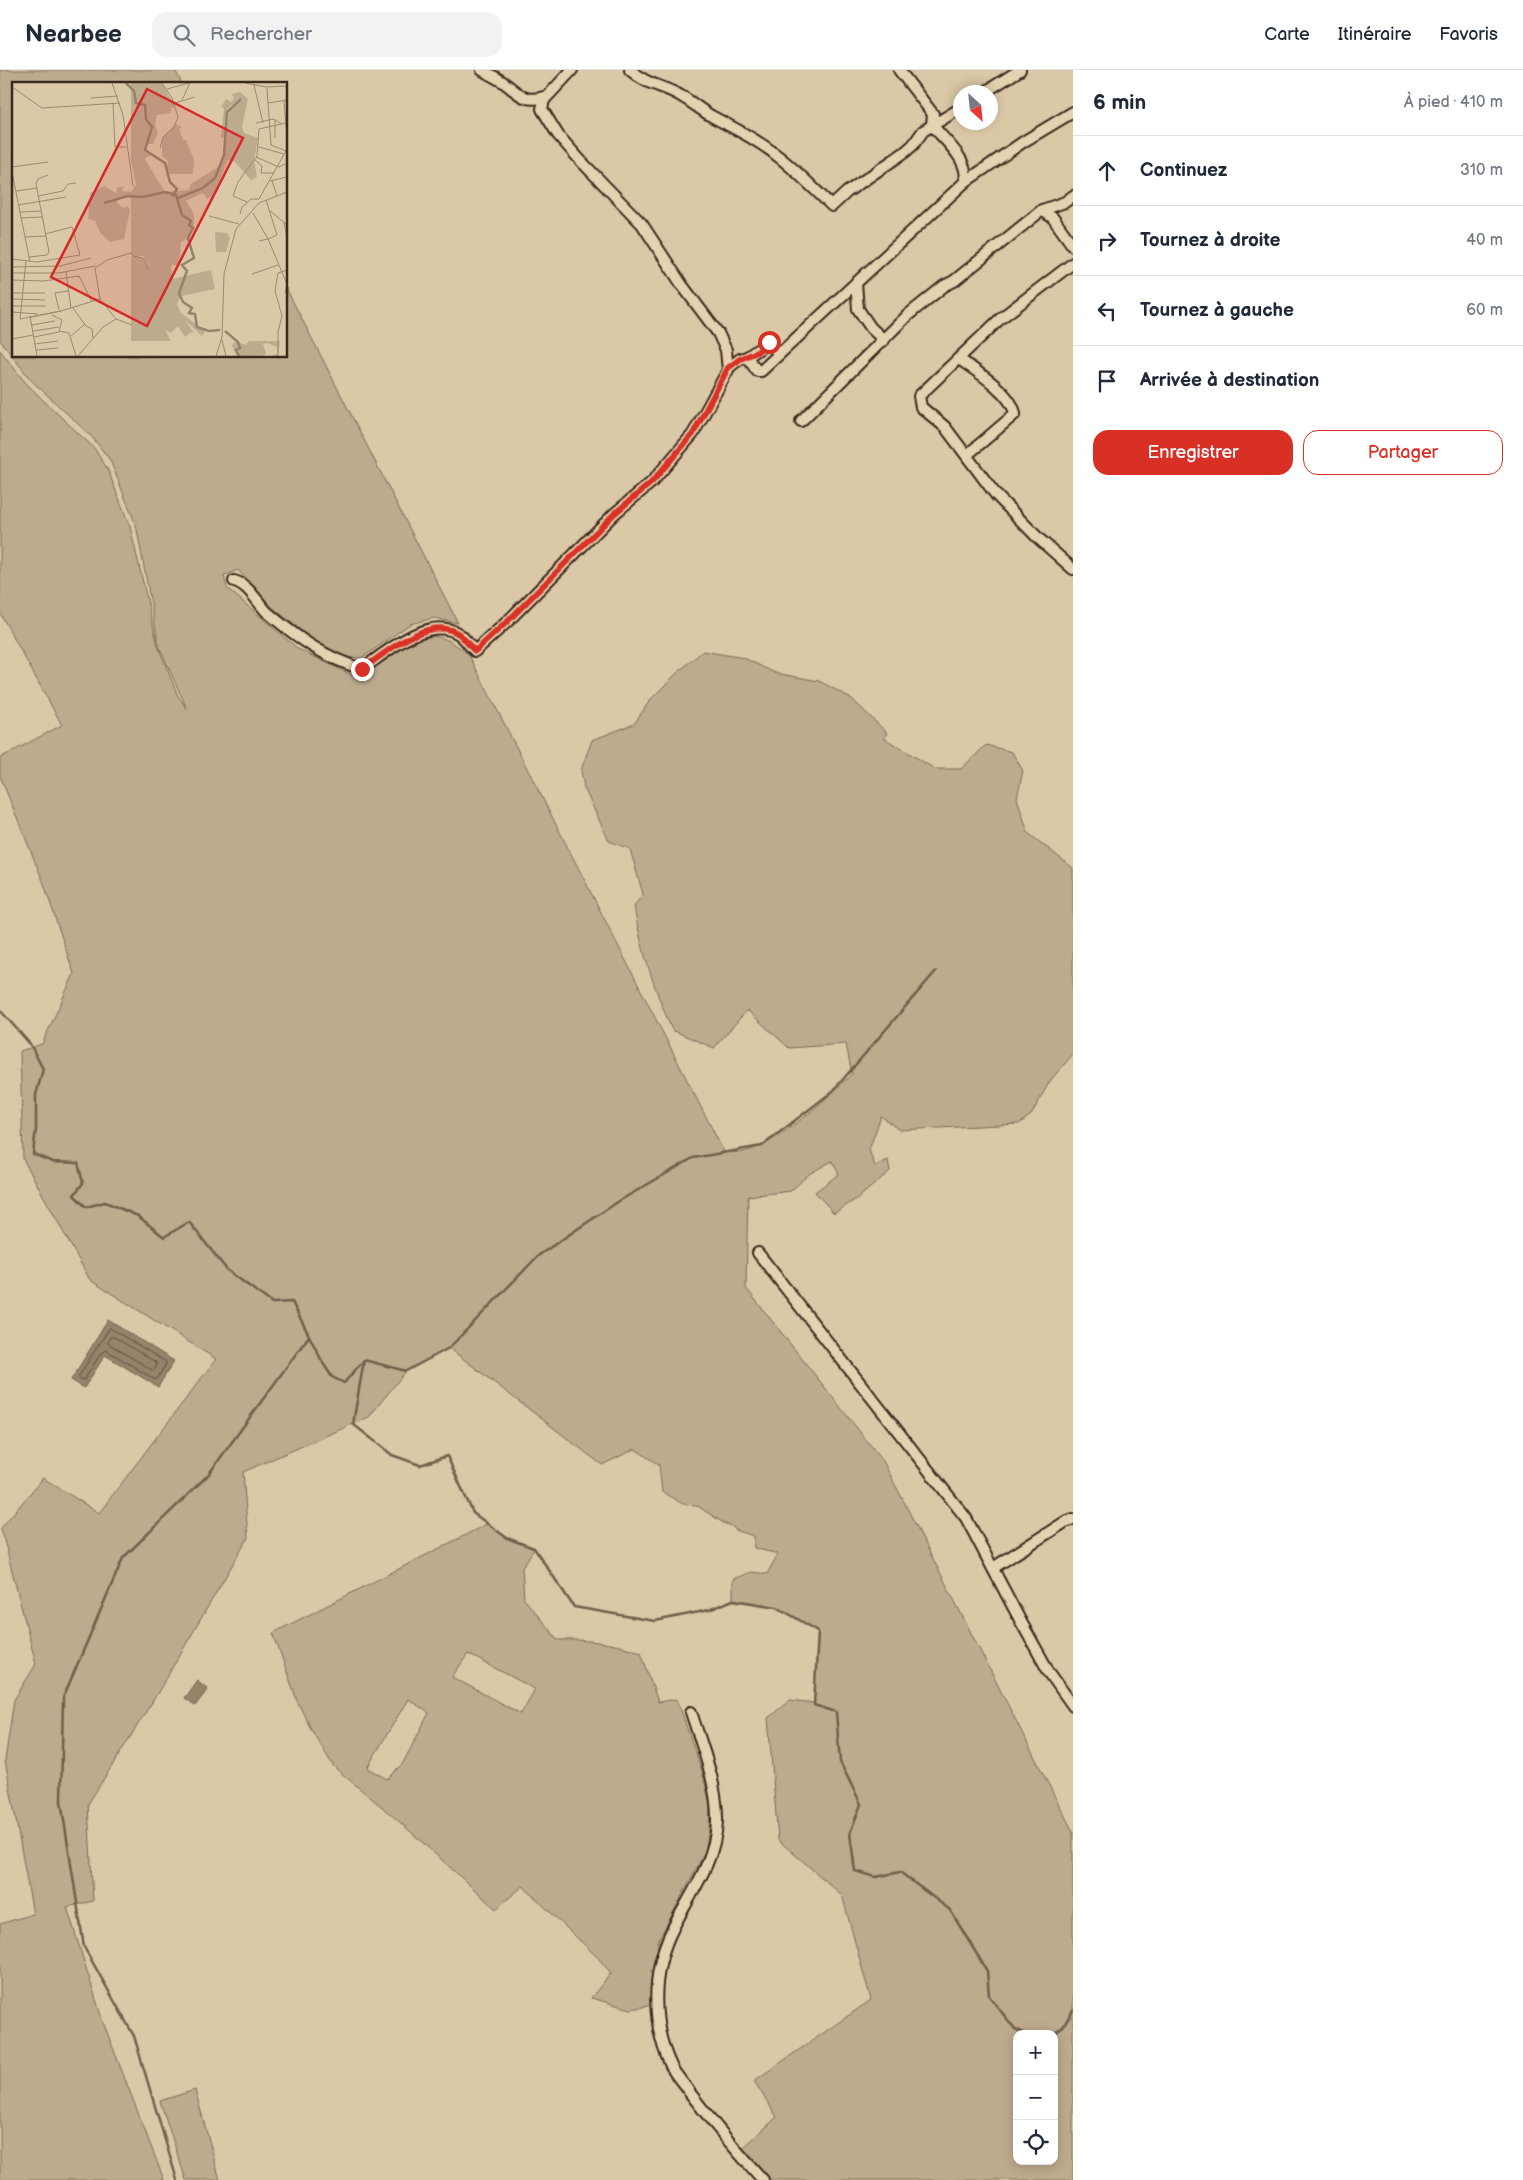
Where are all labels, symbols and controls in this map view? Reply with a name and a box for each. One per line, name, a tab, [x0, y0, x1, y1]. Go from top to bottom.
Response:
search box	[152, 12, 502, 57]
text: Nearbee	[25, 20, 122, 49]
icon: search	[170, 21, 198, 49]
text: Rechercher	[210, 23, 312, 46]
text: Carte	[1264, 24, 1310, 45]
text: Itinéraire	[1338, 24, 1411, 45]
text: Favoris	[1439, 24, 1498, 45]
inset map	[12, 82, 288, 358]
north arrow	[953, 85, 998, 130]
text: 6 min	[1093, 90, 1146, 115]
text: À pied · 410 m	[1404, 93, 1503, 112]
icon: ahead	[1093, 157, 1121, 185]
text: Continuez	[1140, 159, 1227, 182]
text: 310 m	[1460, 161, 1503, 180]
icon: right	[1093, 227, 1121, 255]
text: Tournez à droite	[1140, 229, 1281, 252]
text: 40 m	[1466, 231, 1503, 250]
icon: left	[1093, 297, 1121, 325]
text: Tournez à gauche	[1140, 299, 1294, 322]
text: 60 m	[1466, 301, 1503, 320]
route start	[758, 331, 781, 354]
icon: arrive	[1093, 367, 1121, 395]
text: Arrivée à destination	[1140, 369, 1319, 392]
button: Enregistrer	[1093, 430, 1293, 475]
button: Partager	[1303, 430, 1503, 475]
route end	[351, 658, 374, 681]
map controls	[1013, 2030, 1058, 2165]
button: +	[1013, 2030, 1058, 2075]
button: −	[1013, 2075, 1058, 2120]
button: locate	[1013, 2120, 1058, 2165]

